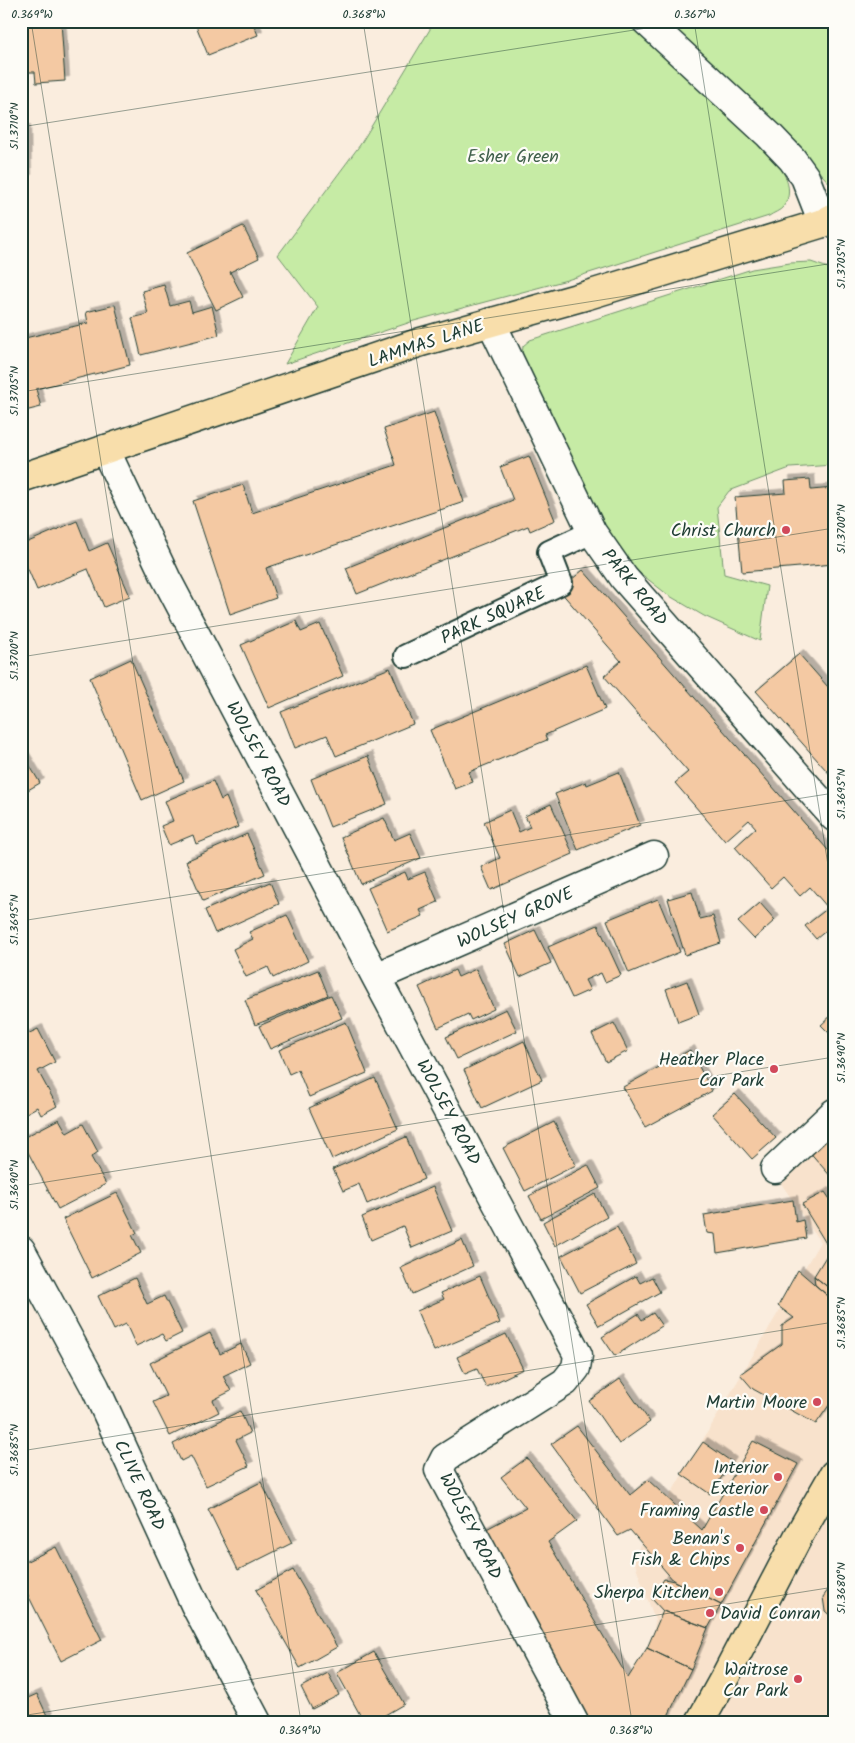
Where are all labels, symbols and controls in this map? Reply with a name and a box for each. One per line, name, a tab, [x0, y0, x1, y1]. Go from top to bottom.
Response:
text: 0.369°W	[11, 5, 53, 24]
text: 0.368°W	[342, 5, 386, 24]
text: 0.367°W	[674, 5, 716, 24]
text: 51.3710°N	[5, 102, 24, 150]
park label: Esher Green	[467, 143, 559, 172]
text: 51.3705°N	[832, 239, 851, 289]
street label: LAMMAS LANE	[365, 312, 489, 377]
text: 51.3705°N	[5, 366, 24, 416]
text: 51.3700°N	[832, 504, 851, 554]
place label: Christ Church	[671, 517, 776, 546]
marker: Christ Church	[780, 524, 792, 536]
street label: PARK ROAD	[593, 543, 675, 634]
street label: PARK SQUARE	[436, 579, 551, 653]
text: 51.3700°N	[5, 631, 24, 681]
street label: WOLSEY ROAD	[217, 696, 298, 813]
text: 51.3695°N	[832, 768, 851, 820]
street label: WOLSEY GROVE	[453, 879, 579, 957]
text: 51.3695°N	[5, 894, 24, 946]
text: 51.3690°N	[832, 1033, 851, 1083]
place label: Heather Place Car Park	[659, 1046, 765, 1096]
street label: WOLSEY ROAD	[407, 1054, 488, 1171]
marker: Heather Place Car Park	[768, 1063, 780, 1075]
text: 51.3690°N	[5, 1160, 24, 1210]
text: 51.3685°N	[832, 1297, 851, 1349]
place label: Martin Moore	[706, 1389, 807, 1418]
marker: Martin Moore	[811, 1396, 823, 1408]
text: 51.3685°N	[5, 1424, 24, 1476]
street label: CLIVE ROAD	[105, 1435, 173, 1536]
place label: Interior Exterior	[710, 1454, 769, 1504]
street label: WOLSEY ROAD	[430, 1468, 509, 1586]
marker: Interior Exterior	[772, 1471, 784, 1483]
place label: Framing Castle	[640, 1497, 754, 1526]
marker: Framing Castle	[758, 1504, 770, 1516]
place label: Benan's Fish & Chips	[631, 1525, 730, 1575]
marker: Benan's Fish & Chips	[734, 1542, 746, 1554]
text: 51.3680°N	[832, 1562, 851, 1614]
place label: Sherpa Kitchen	[594, 1579, 709, 1608]
marker: Sherpa Kitchen	[713, 1586, 725, 1598]
place label: David Conran	[720, 1600, 821, 1629]
marker: David Conran	[704, 1607, 716, 1619]
place label: Waitrose Car Park	[723, 1656, 789, 1706]
marker: Waitrose Car Park	[792, 1673, 804, 1685]
text: 0.369°W	[279, 1721, 321, 1740]
text: 0.368°W	[609, 1721, 653, 1740]

